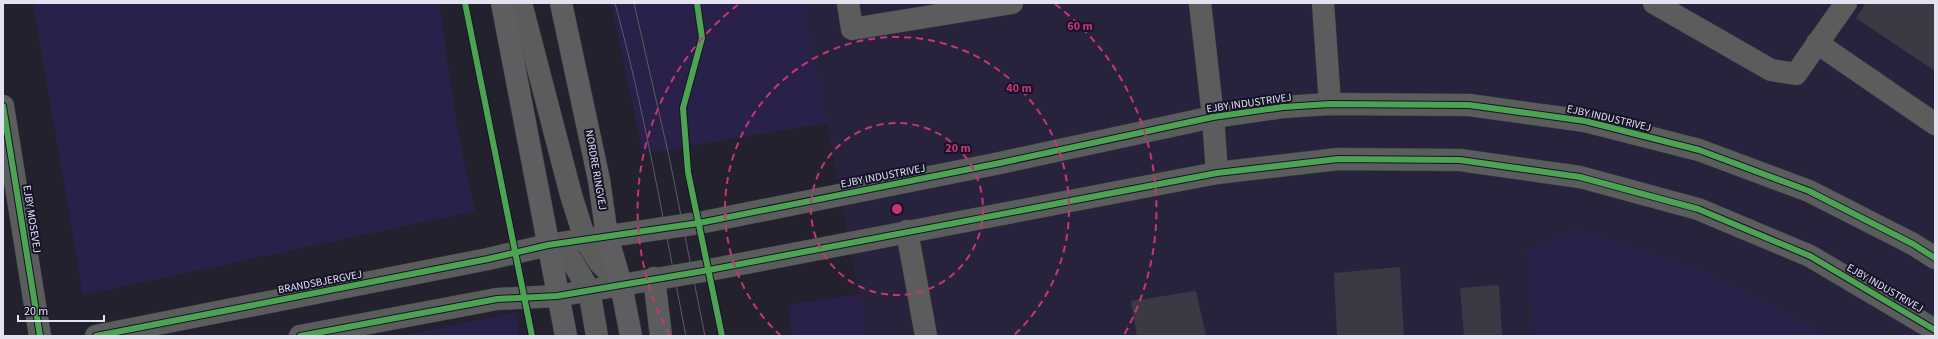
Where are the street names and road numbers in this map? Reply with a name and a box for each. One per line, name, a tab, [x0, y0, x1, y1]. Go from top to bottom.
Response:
street label: EJBY INDUSTRIVEJ	[1205, 90, 1293, 116]
street label: EJBY INDUSTRIVEJ	[1565, 101, 1653, 135]
street label: NORDRE RINGVEJ	[582, 129, 610, 211]
street label: EJBY INDUSTRIVEJ	[839, 160, 927, 192]
street label: EJBY MOSEVEJ	[19, 184, 45, 254]
street label: EJBY INDUSTRIVEJ	[1844, 260, 1926, 316]
street label: BRANDSBJERGVEJ	[277, 266, 363, 298]

